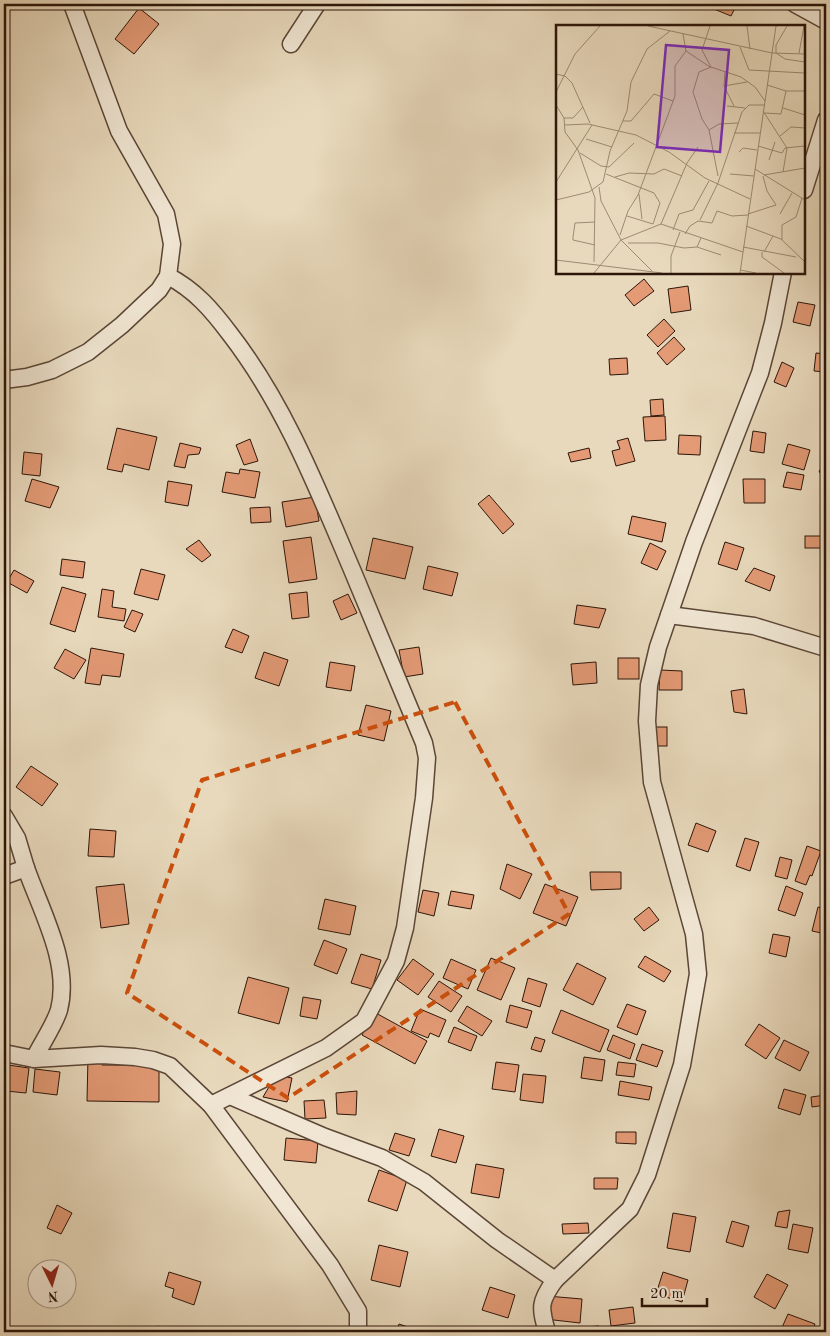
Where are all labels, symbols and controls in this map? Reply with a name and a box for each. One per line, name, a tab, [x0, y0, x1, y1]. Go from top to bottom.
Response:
inset map	[556, 25, 805, 274]
north arrow	[28, 1258, 78, 1308]
scale bar	[642, 1276, 708, 1308]
text: 20 m	[650, 1287, 684, 1302]
text: N	[47, 1289, 59, 1303]

